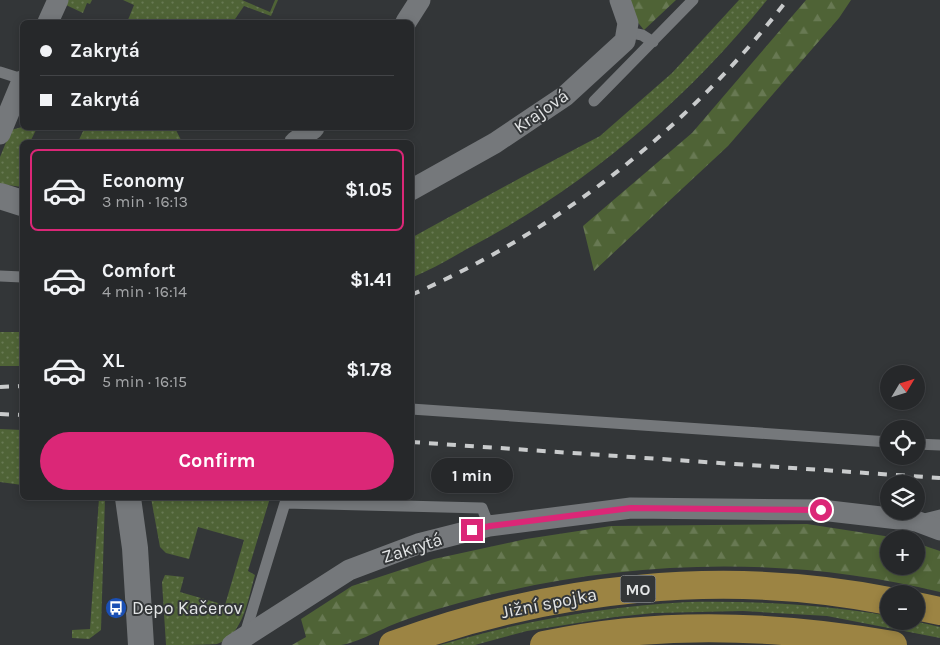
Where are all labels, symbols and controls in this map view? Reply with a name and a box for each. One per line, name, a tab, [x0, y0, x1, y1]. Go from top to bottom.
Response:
text: Zakrytá	[70, 40, 140, 62]
street label: Krajová	[509, 84, 573, 138]
text: Zakrytá	[70, 89, 140, 111]
icon: car	[42, 168, 87, 213]
text: Economy	[102, 170, 184, 192]
text: $1.05	[345, 179, 392, 201]
text: 3 min · 16:13	[102, 192, 188, 211]
icon: car	[42, 258, 87, 303]
text: Comfort	[102, 260, 176, 282]
text: $1.41	[350, 269, 392, 291]
text: 4 min · 16:14	[102, 282, 187, 301]
icon: car	[42, 348, 87, 393]
text: XL	[102, 350, 124, 372]
text: $1.78	[346, 359, 392, 381]
north arrow	[880, 365, 925, 410]
map controls	[880, 365, 925, 630]
text: 5 min · 16:15	[102, 372, 187, 391]
button: locate	[880, 420, 925, 465]
button: Confirm	[40, 432, 394, 490]
callout: 1 min	[431, 458, 513, 492]
text: 1 min	[452, 466, 492, 485]
button: layers	[880, 475, 925, 520]
route start	[810, 499, 832, 521]
route end	[461, 519, 483, 541]
street label: Zakrytá	[379, 528, 445, 568]
button: +	[880, 530, 925, 575]
road number: MO	[620, 576, 656, 602]
street label: Jižní spojka	[499, 583, 599, 623]
button: −	[880, 585, 925, 630]
bus stop icon: Depo Kačerov	[104, 596, 128, 620]
place label: Depo Kačerov	[132, 597, 243, 619]

